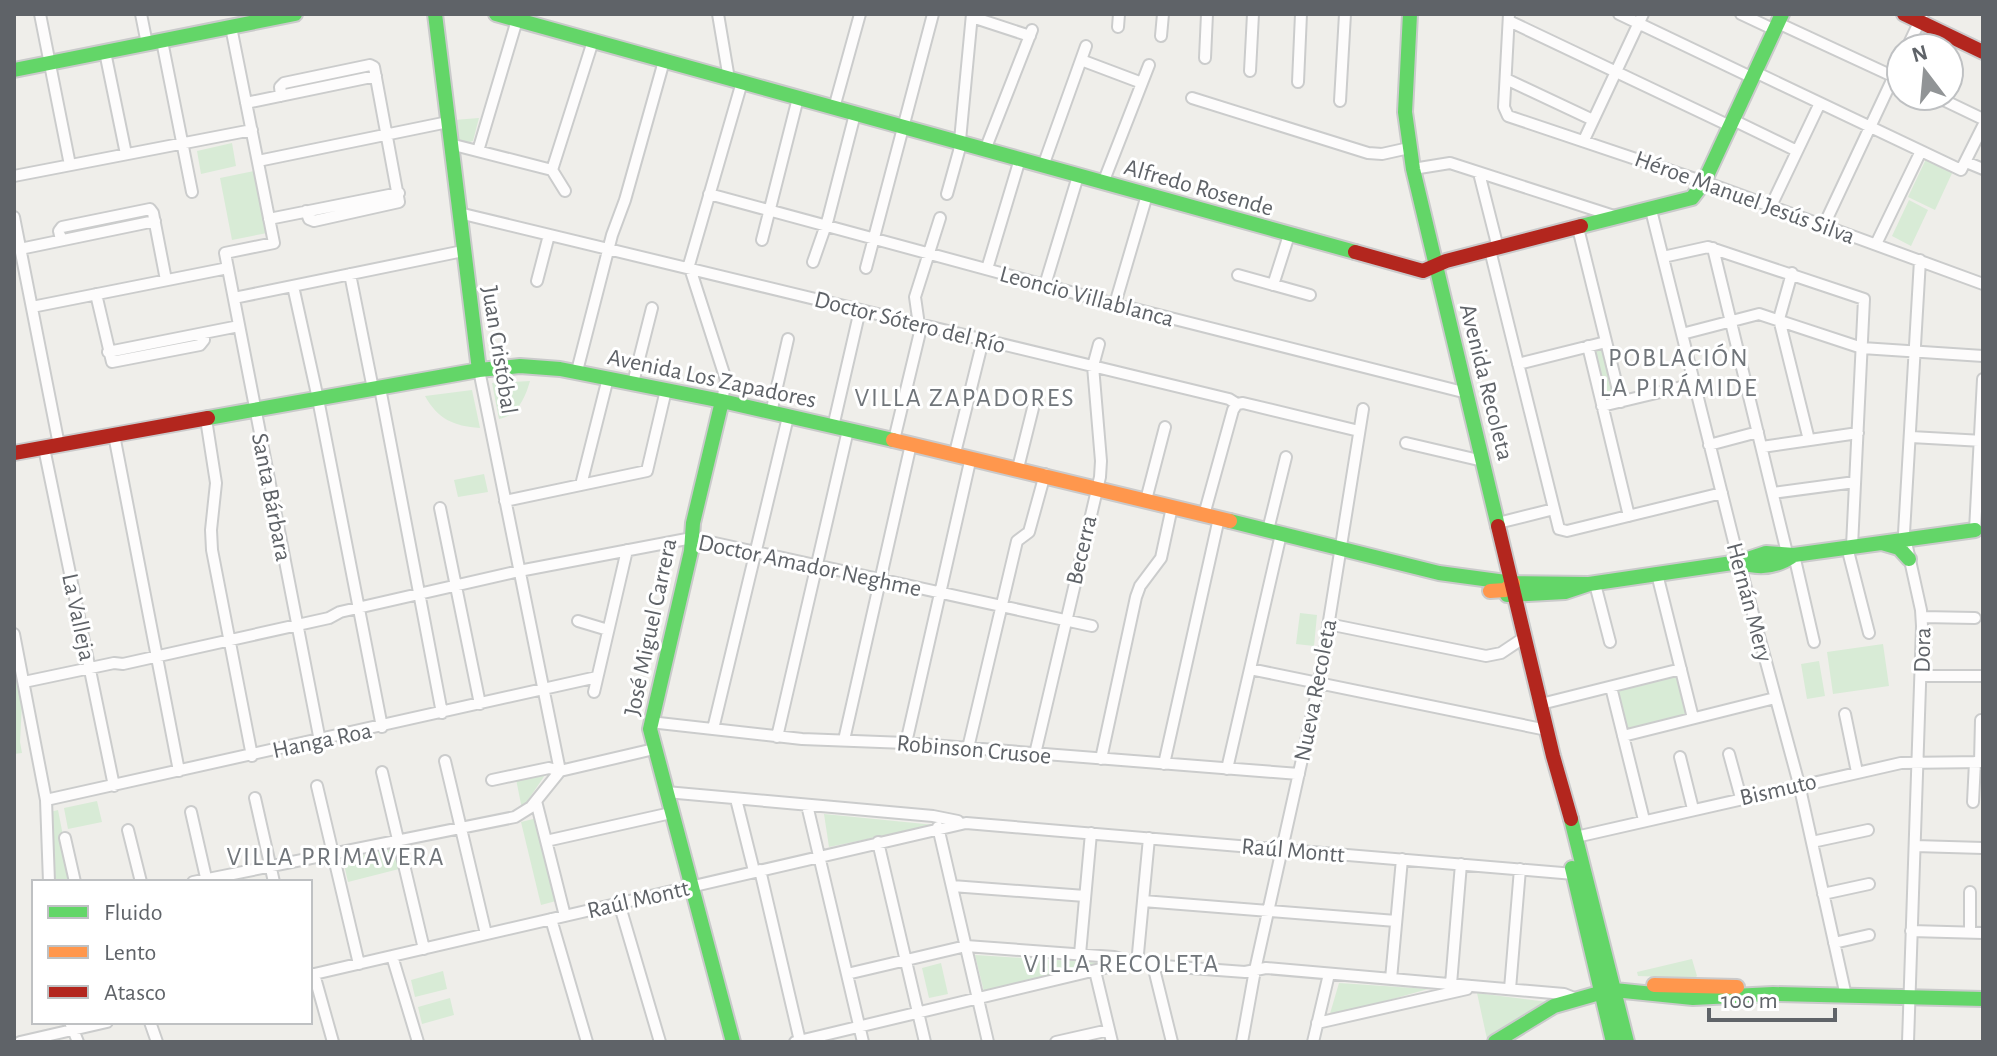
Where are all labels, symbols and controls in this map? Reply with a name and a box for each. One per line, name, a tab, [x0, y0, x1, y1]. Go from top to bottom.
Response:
north arrow	[1885, 32, 1965, 112]
text: N	[1909, 41, 1930, 66]
street label: Héroe Manuel Jesús Silva	[1631, 147, 1858, 249]
street label: Alfredo Rosende	[1121, 155, 1276, 221]
street label: Leoncio Villablanca	[997, 262, 1176, 332]
street label: Juan Cristóbal	[477, 284, 521, 416]
street label: Doctor Sótero del Río	[812, 288, 1008, 358]
street label: Avenida Recoleta	[1455, 302, 1517, 463]
district label: POBLACIÓN LA PIRÁMIDE	[1600, 343, 1758, 401]
street label: Avenida Los Zapadores	[605, 345, 818, 413]
district label: VILLA ZAPADORES	[854, 385, 1076, 411]
street label: Santa Bárbara	[247, 431, 295, 563]
street label: Becerra	[1062, 513, 1102, 587]
street label: Doctor Amador Neghme	[696, 531, 924, 601]
street label: José Miguel Carrera	[620, 536, 682, 718]
street label: Hernán Mery	[1722, 540, 1776, 664]
street label: La Valleja	[57, 571, 99, 663]
street label: Nueva Recoleta	[1290, 617, 1342, 763]
street label: Dora	[1911, 627, 1935, 673]
street label: Hanga Roa	[270, 719, 374, 763]
street label: Robinson Crusoe	[896, 731, 1052, 769]
street label: Bismuto	[1737, 769, 1819, 810]
street label: Raúl Montt	[1240, 835, 1346, 868]
district label: VILLA PRIMAVERA	[226, 844, 446, 870]
street label: Raúl Montt	[585, 877, 692, 923]
legend	[32, 880, 312, 1024]
text: Fluido	[104, 901, 163, 925]
text: Lento	[104, 941, 156, 965]
district label: VILLA RECOLETA	[1024, 951, 1220, 977]
scale bar	[1709, 972, 1835, 1022]
text: Atasco	[104, 981, 166, 1005]
text: 100 m	[1721, 989, 1778, 1013]

